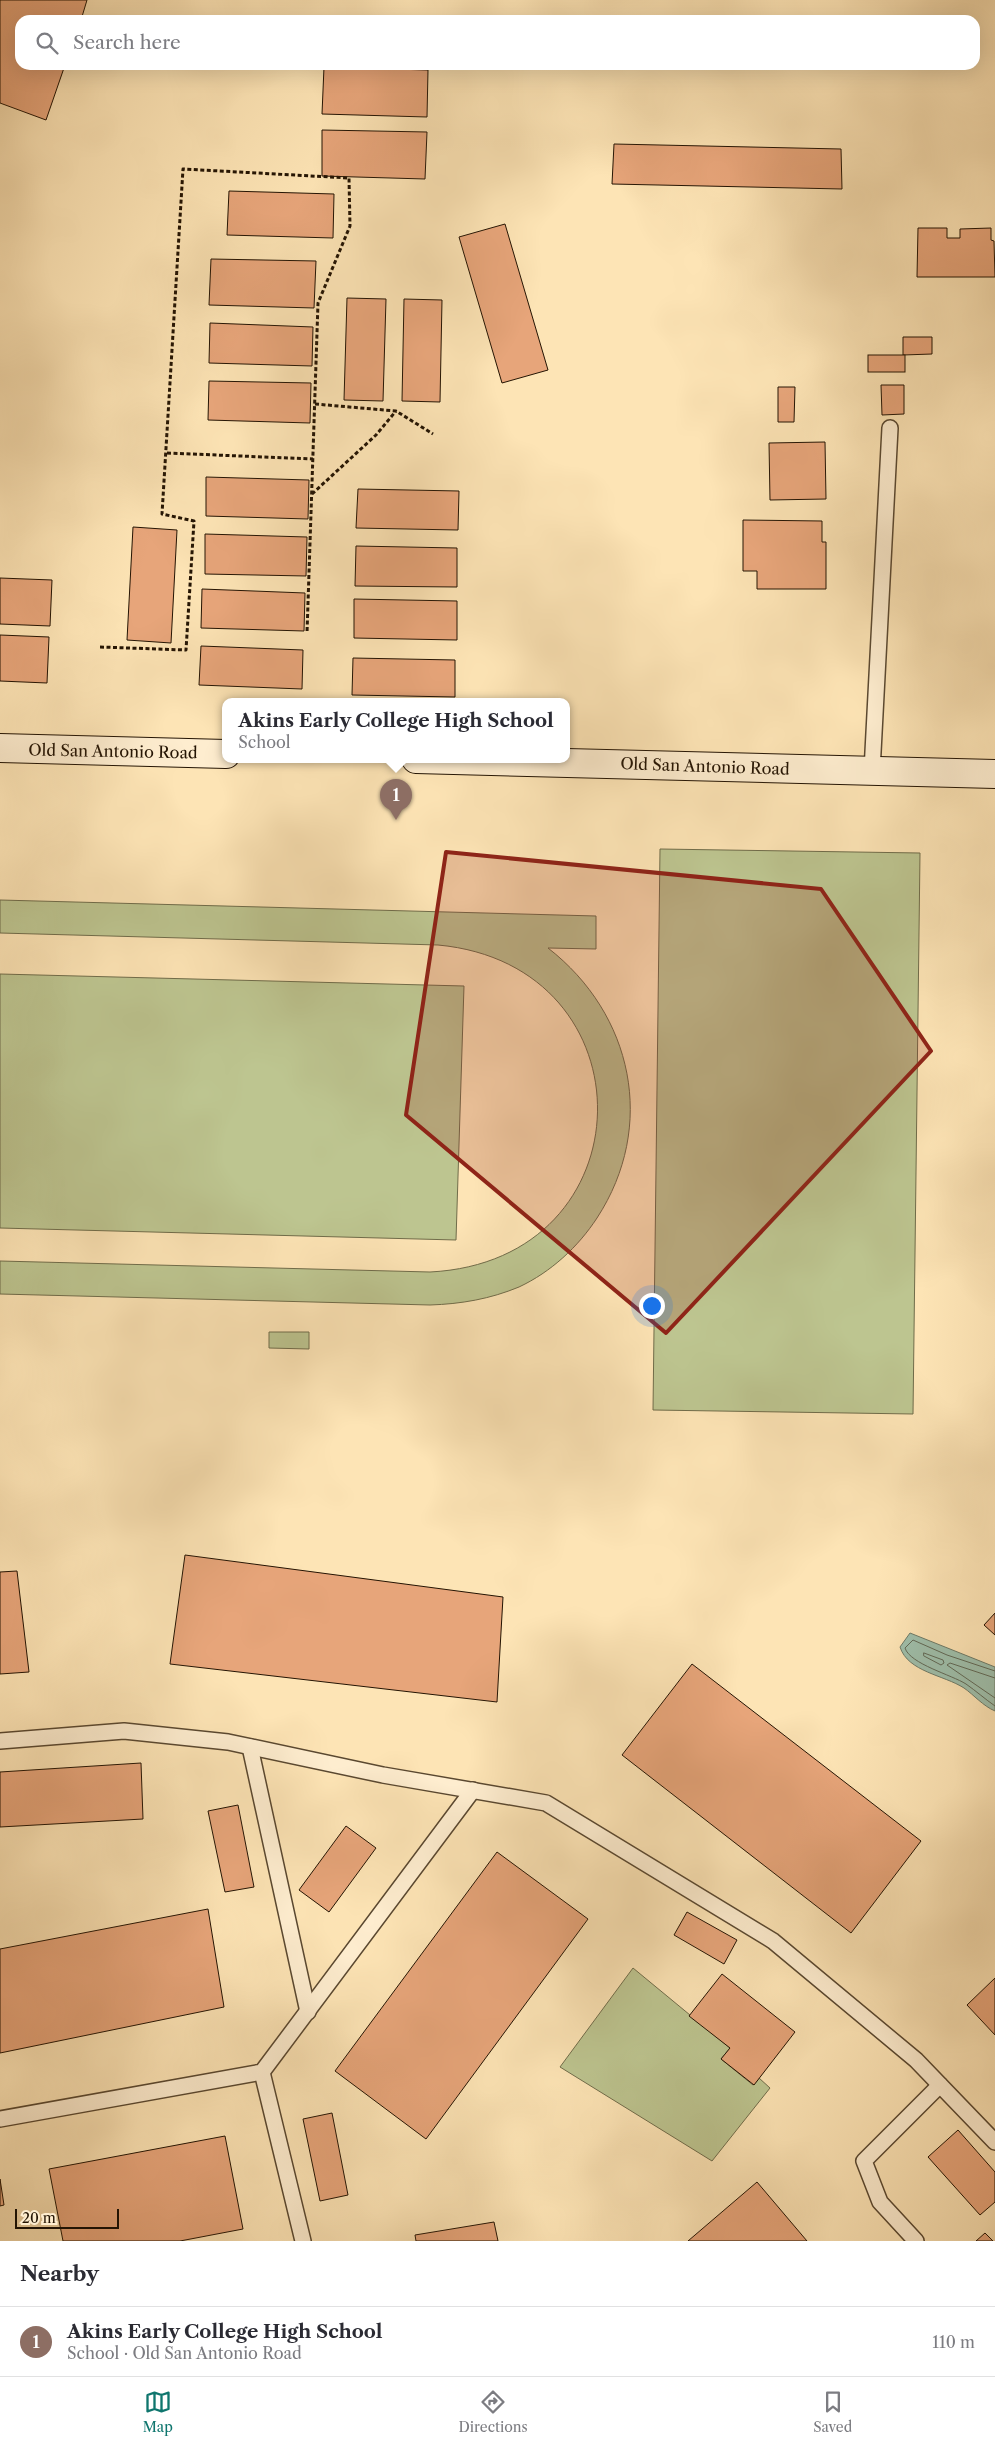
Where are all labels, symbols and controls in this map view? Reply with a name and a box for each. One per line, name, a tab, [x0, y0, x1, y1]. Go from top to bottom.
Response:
search box	[15, 15, 980, 70]
icon: search	[33, 29, 61, 57]
text: Search here	[73, 31, 181, 54]
popup	[222, 698, 570, 763]
text: Akins Early College High School	[238, 709, 554, 732]
text: School	[238, 732, 291, 752]
street label: Old San Antonio Road	[28, 740, 198, 762]
street label: Old San Antonio Road	[620, 753, 790, 779]
pin: 1	[380, 779, 412, 820]
your location	[639, 1293, 665, 1319]
scale bar	[15, 2206, 119, 2229]
text: 20 m	[22, 2209, 56, 2227]
text: Nearby	[20, 2261, 99, 2286]
text: Akins Early College High School	[67, 2320, 383, 2343]
text: 1	[32, 2332, 40, 2352]
text: 110 m	[932, 2332, 975, 2352]
text: School · Old San Antonio Road	[67, 2343, 302, 2363]
tab: Map	[143, 2388, 173, 2436]
tab: Directions	[458, 2388, 528, 2436]
tab: Saved	[813, 2388, 852, 2436]

